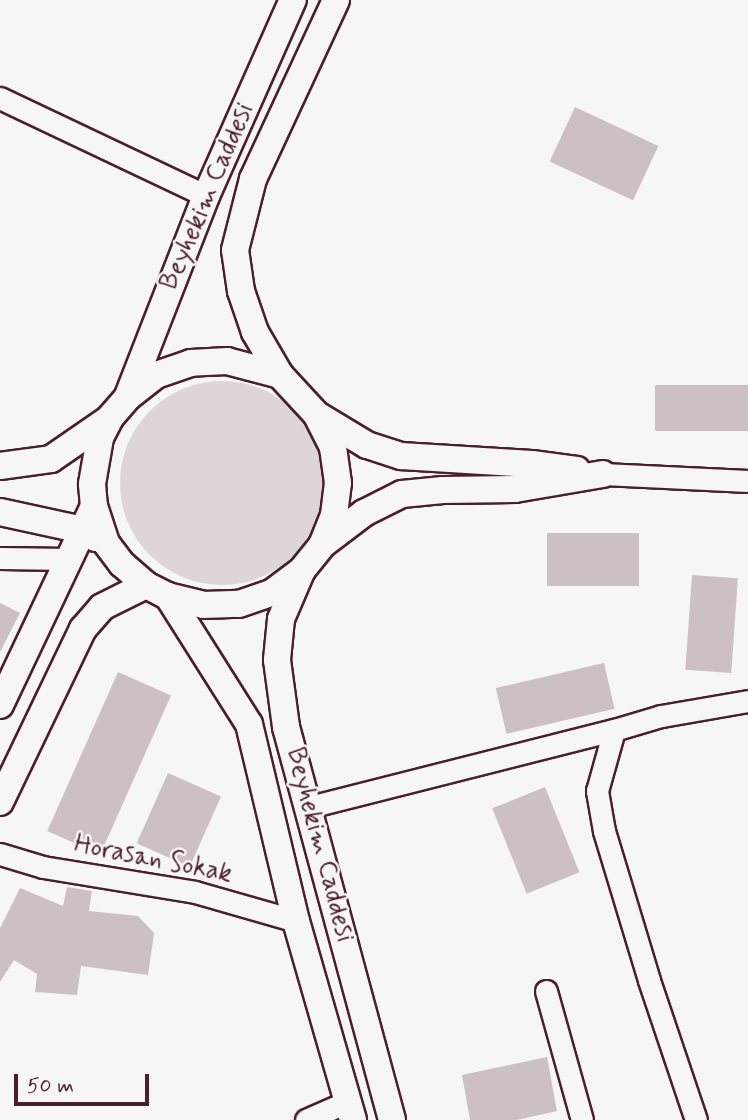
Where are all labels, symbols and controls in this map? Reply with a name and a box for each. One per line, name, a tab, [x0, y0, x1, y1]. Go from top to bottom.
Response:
street label: Beyhekim Caddesi	[154, 96, 262, 298]
street label: Beyhekim Caddesi	[277, 742, 361, 948]
street label: Horasan Sokak	[70, 829, 236, 891]
scale bar	[18, 1060, 152, 1104]
text: 50 m	[27, 1072, 74, 1100]

